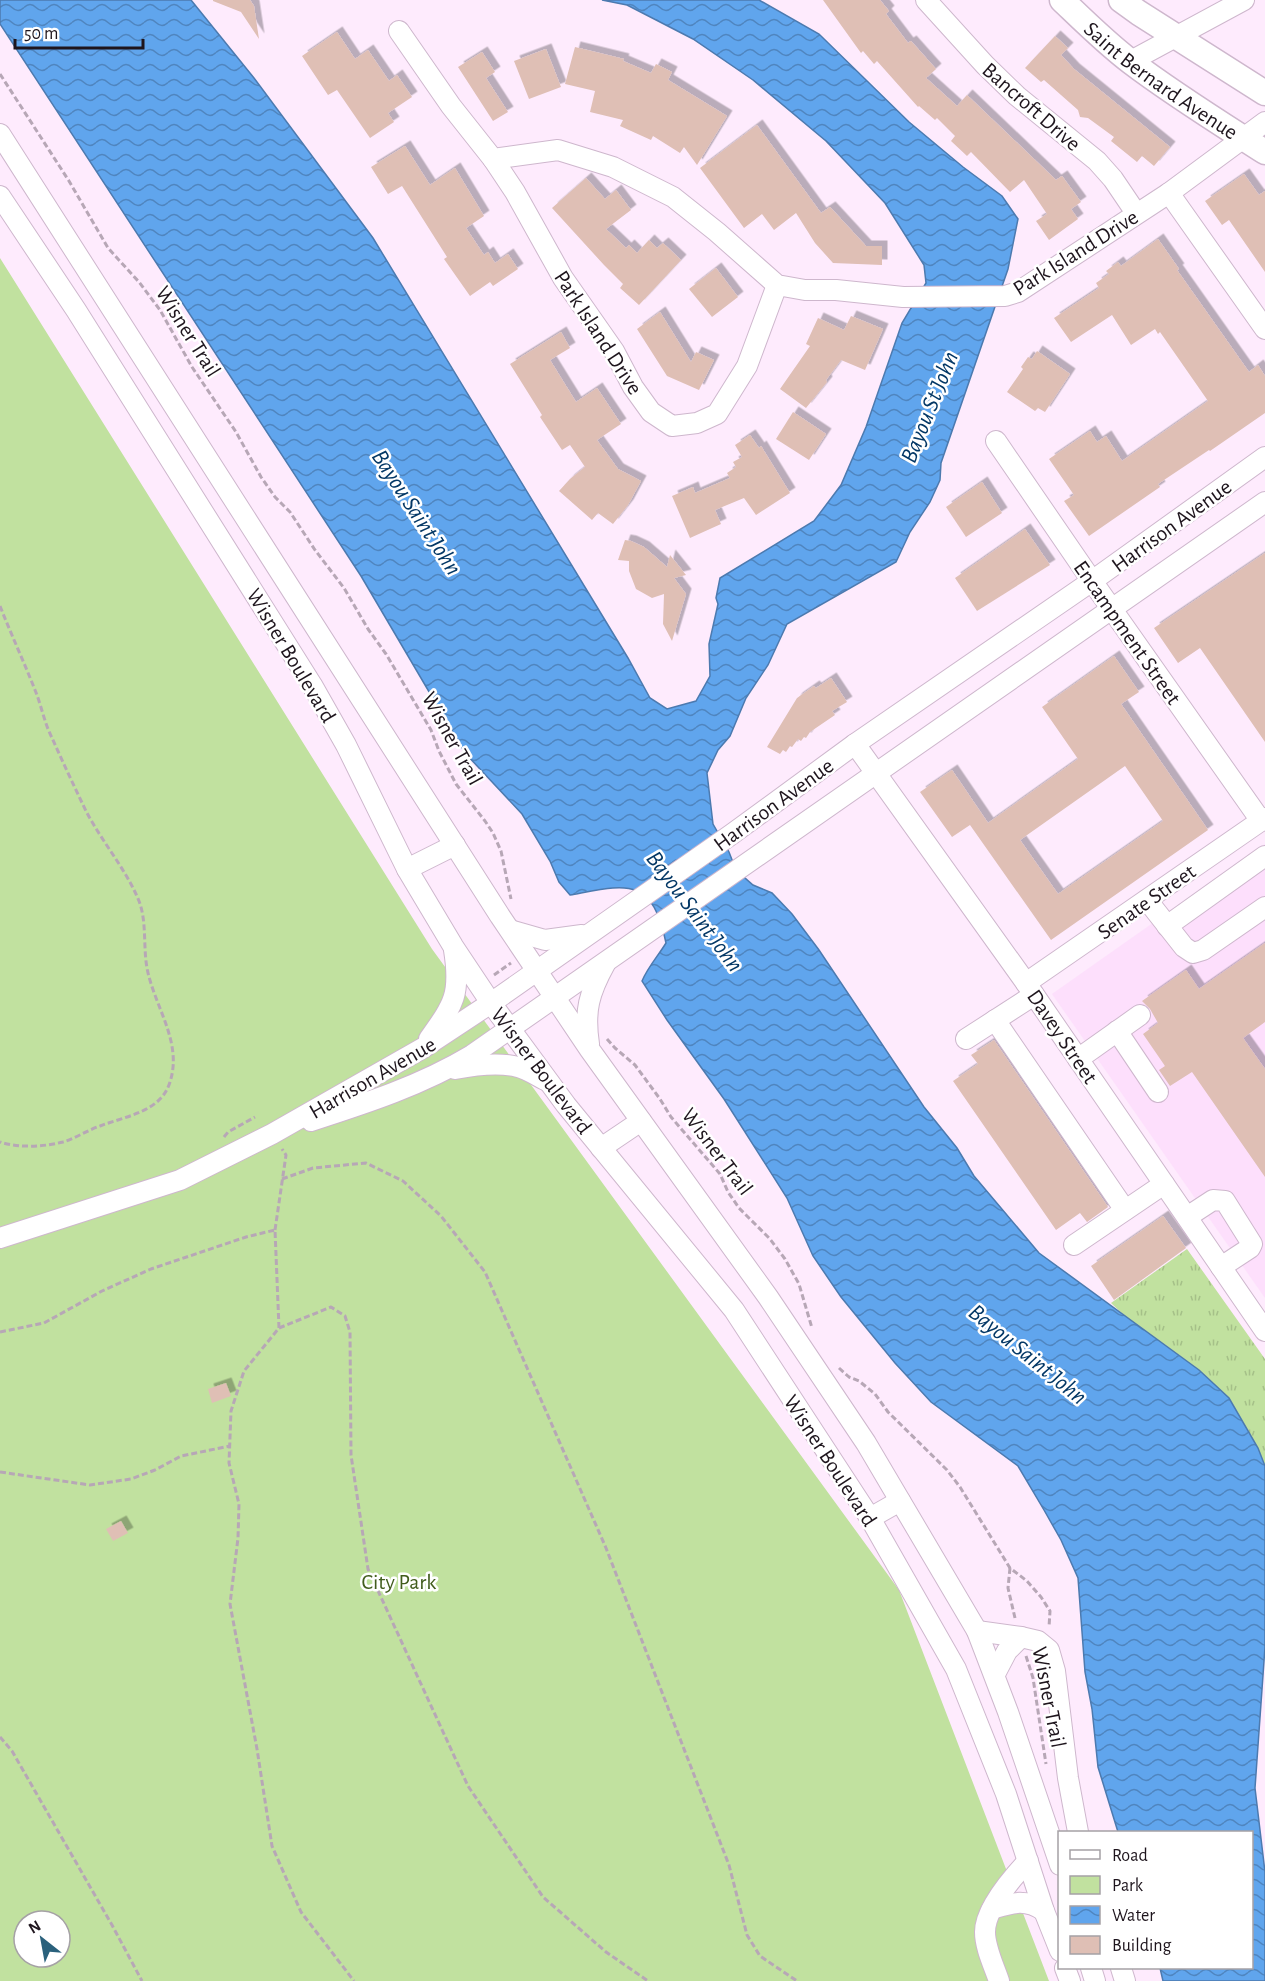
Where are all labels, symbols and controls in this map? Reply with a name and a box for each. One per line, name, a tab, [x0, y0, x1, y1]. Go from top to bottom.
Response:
scale bar	[15, 12, 142, 50]
street label: Saint Bernard Avenue	[1080, 18, 1242, 144]
text: 50 m	[24, 25, 58, 43]
street label: Bancroft Drive	[978, 58, 1085, 155]
street label: Park Island Drive	[1009, 206, 1142, 300]
street label: Park Island Drive	[550, 267, 646, 398]
street label: Wisner Trail	[152, 282, 225, 381]
water label: Bayou St John	[897, 348, 963, 466]
water label: Bayou Saint John	[367, 446, 465, 580]
street label: Harrison Avenue	[1108, 475, 1235, 576]
street label: Encampment Street	[1069, 557, 1185, 709]
street label: Wisner Boulevard	[243, 585, 340, 726]
street label: Wisner Trail	[418, 688, 487, 789]
street label: Harrison Avenue	[710, 754, 837, 855]
water label: Bayou Saint John	[641, 847, 747, 976]
street label: Senate Street	[1094, 860, 1200, 943]
street label: Davey Street	[1023, 986, 1101, 1087]
street label: Wisner Boulevard	[487, 1003, 596, 1138]
street label: Harrison Avenue	[306, 1033, 439, 1123]
street label: Wisner Trail	[678, 1104, 757, 1199]
water label: Bayou Saint John	[964, 1300, 1091, 1409]
street label: Wisner Boulevard	[780, 1391, 881, 1530]
park label: City Park	[362, 1571, 436, 1593]
street label: Wisner Trail	[1028, 1645, 1070, 1750]
legend	[1058, 1831, 1253, 1969]
text: Road	[1112, 1847, 1148, 1865]
text: Park	[1112, 1877, 1144, 1895]
text: Water	[1112, 1907, 1155, 1925]
north arrow	[12, 1909, 72, 1969]
text: N	[26, 1917, 44, 1937]
text: Building	[1112, 1937, 1172, 1955]

